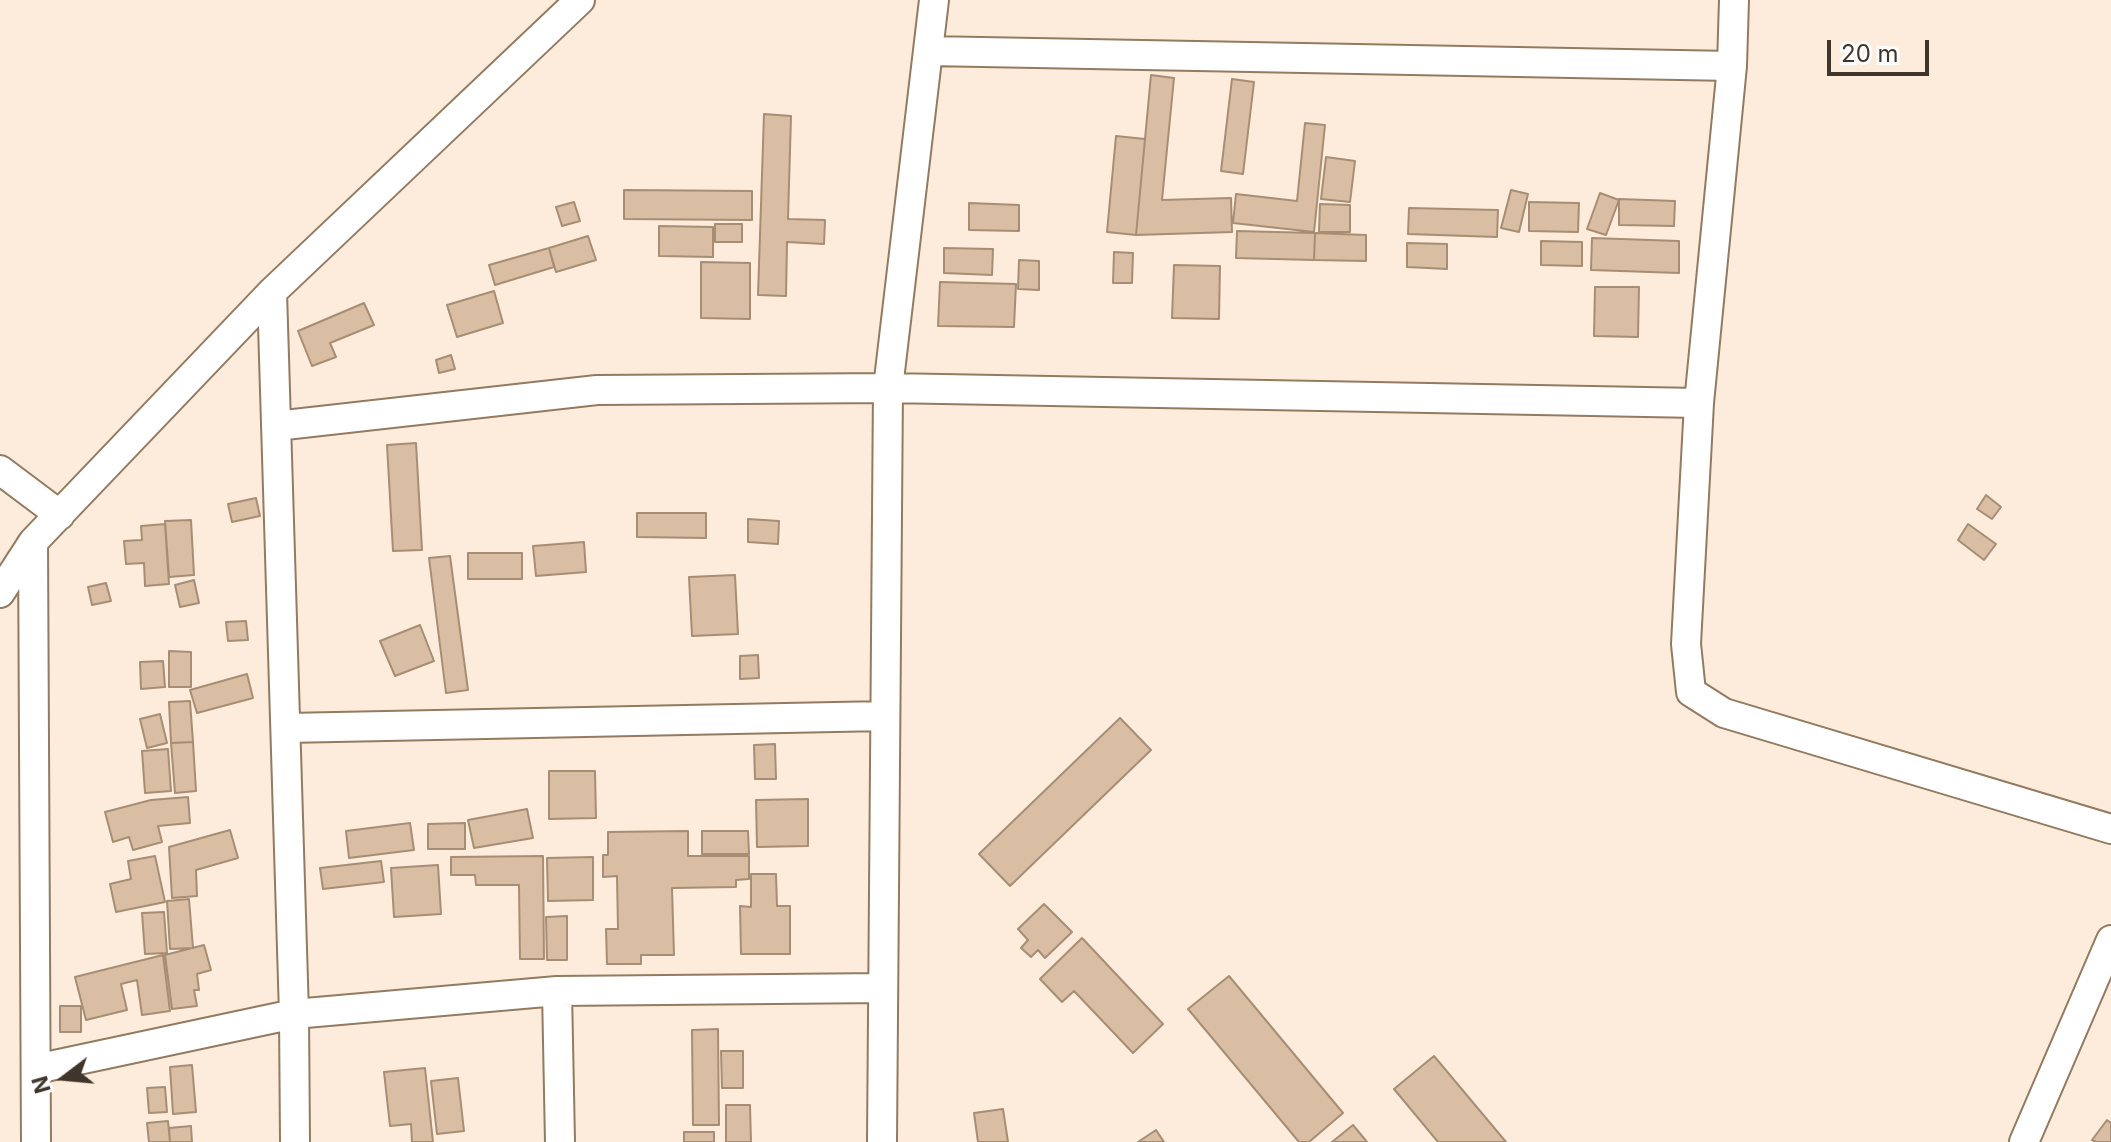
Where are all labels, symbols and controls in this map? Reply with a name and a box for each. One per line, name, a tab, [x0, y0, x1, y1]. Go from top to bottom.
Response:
scale bar	[1831, 24, 1933, 74]
text: 20 m	[1841, 39, 1899, 68]
north arrow	[24, 1038, 104, 1118]
text: N	[26, 1073, 56, 1096]

